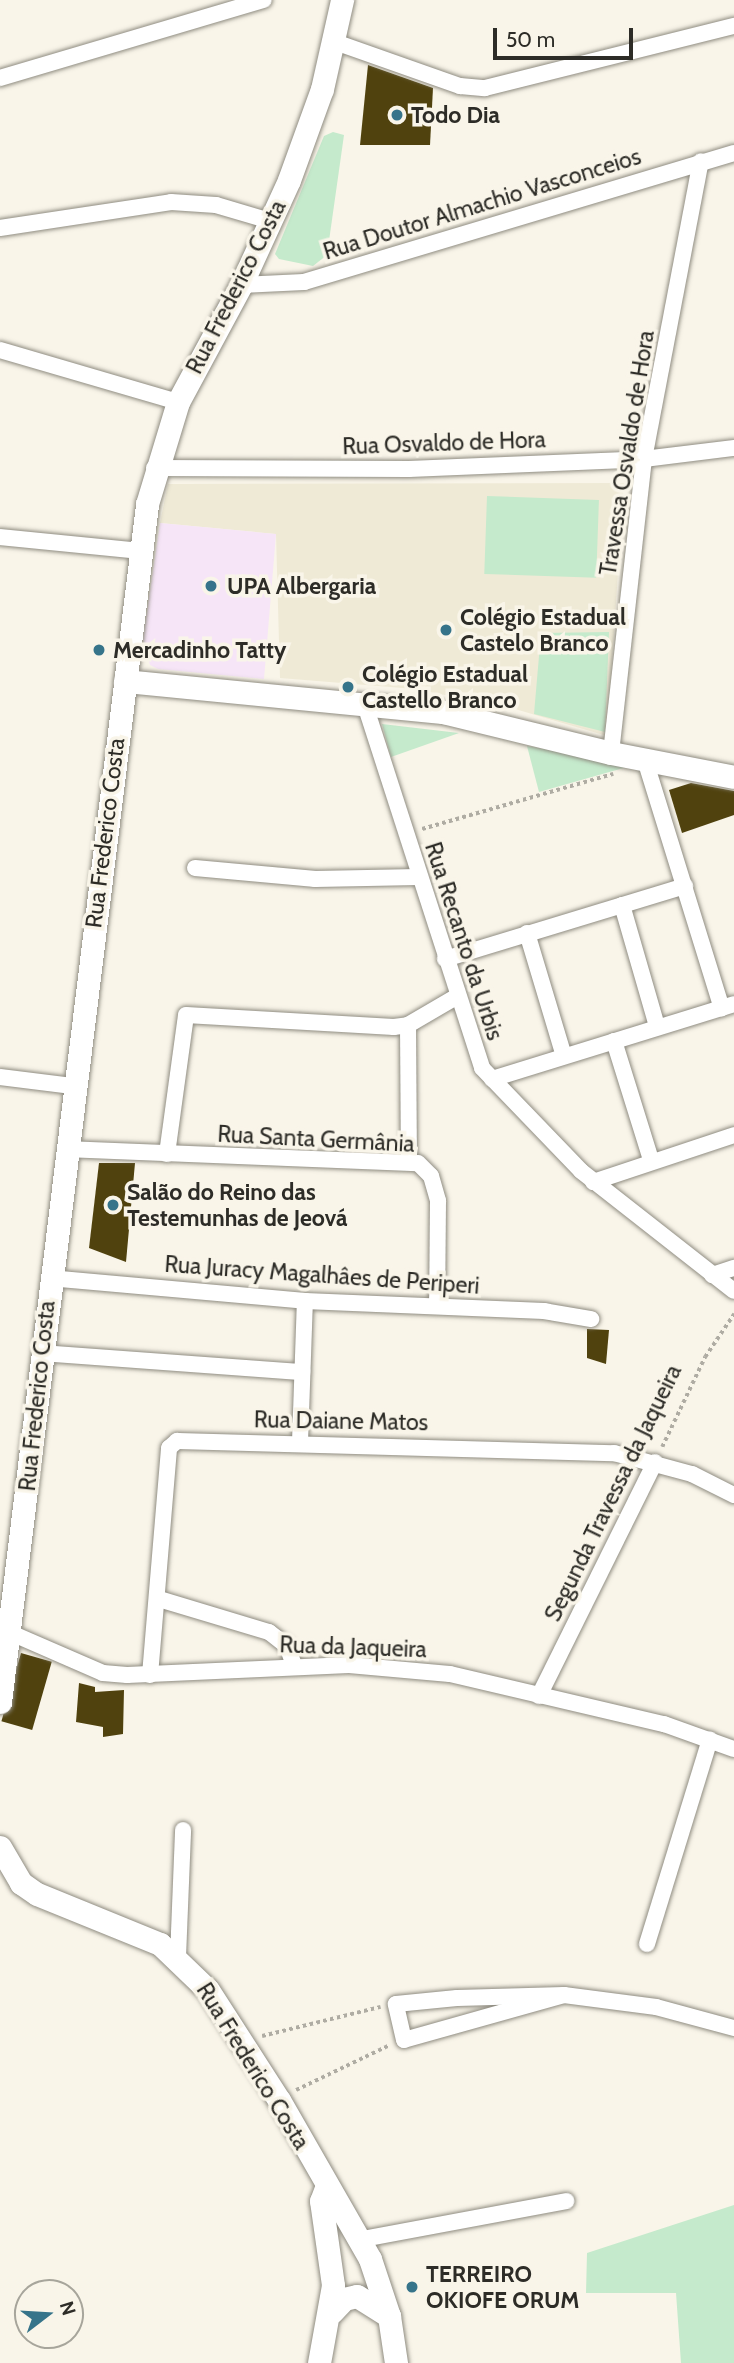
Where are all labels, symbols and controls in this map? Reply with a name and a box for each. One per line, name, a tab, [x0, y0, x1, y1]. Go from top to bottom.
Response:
scale bar	[496, 14, 636, 58]
text: 50 m	[506, 27, 555, 52]
place label: Todo Dia	[411, 101, 500, 129]
marker: Todo Dia	[389, 107, 405, 123]
street label: Rua Doutor Almachio Vasconceios	[320, 142, 644, 266]
street label: Rua Frederico Costa	[180, 196, 292, 378]
street label: Travessa Osvaldo de Hora	[594, 328, 660, 578]
street label: Rua Osvaldo de Hora	[342, 426, 546, 460]
place label: UPA Albergaria	[227, 572, 376, 600]
marker: UPA Albergaria	[201, 576, 221, 596]
place label: Colégio Estadual Castelo Branco	[460, 603, 626, 657]
marker: Colégio Estadual Castelo Branco	[438, 622, 454, 638]
place label: Mercadinho Tatty	[113, 636, 286, 664]
marker: Mercadinho Tatty	[91, 642, 107, 658]
place label: Colégio Estadual Castello Branco	[362, 660, 528, 714]
marker: Colégio Estadual Castello Branco	[340, 679, 356, 695]
street label: Rua Frederico Costa	[80, 736, 130, 930]
street label: Rua Recanto da Urbis	[419, 839, 509, 1043]
street label: Rua Santa Germânia	[217, 1120, 415, 1158]
place label: Salão do Reino das Testemunhas de Jeová	[127, 1178, 348, 1232]
marker: Salão do Reino das Testemunhas de Jeová	[105, 1197, 121, 1213]
street label: Rua Juracy Magalhâes de Periperi	[164, 1250, 480, 1300]
street label: Rua Frederico Costa	[13, 1299, 61, 1493]
street label: Segunda Travessa da Jaqueira	[539, 1360, 687, 1626]
street label: Rua Daiane Matos	[254, 1406, 428, 1436]
street label: Rua da Jaqueira	[279, 1631, 427, 1663]
street label: Rua Frederico Costa	[191, 1978, 315, 2154]
place label: TERREIRO OKIOFE ORUM	[426, 2260, 580, 2314]
north arrow	[14, 2279, 84, 2349]
marker: TERREIRO OKIOFE ORUM	[404, 2279, 420, 2295]
text: N	[55, 2299, 81, 2318]

